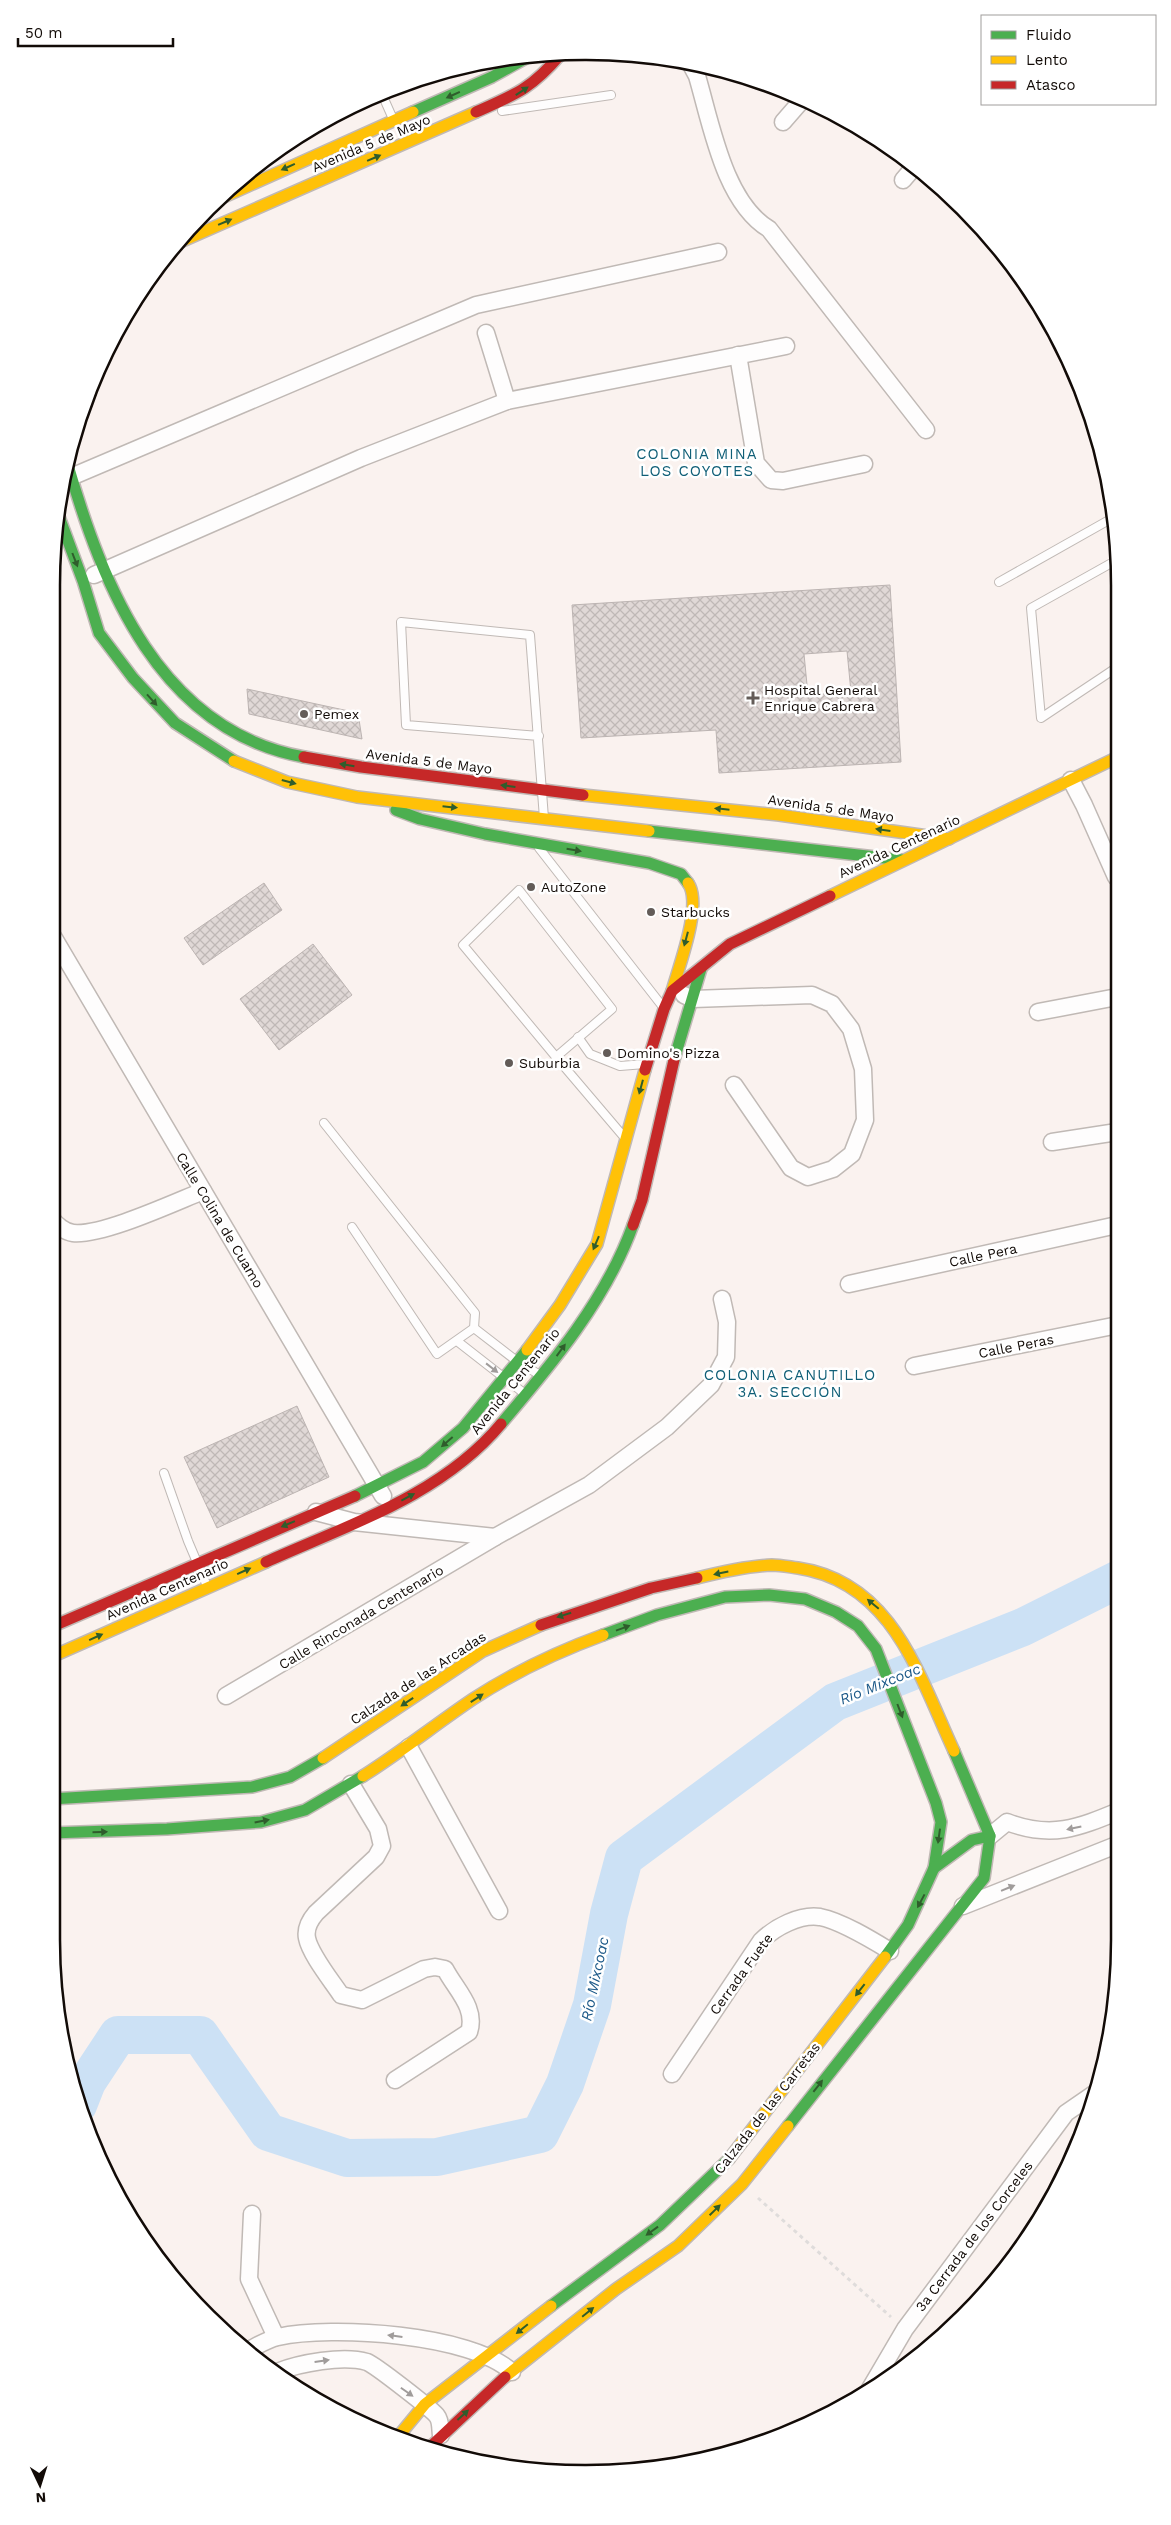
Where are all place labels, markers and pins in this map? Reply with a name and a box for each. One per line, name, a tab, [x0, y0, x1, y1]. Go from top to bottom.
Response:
place label: Hospital General Enrique Cabrera	[764, 682, 878, 714]
marker: Hospital General Enrique Cabrera	[746, 691, 760, 705]
place label: Pemex	[314, 706, 359, 722]
marker: Pemex	[298, 708, 310, 720]
place label: AutoZone	[541, 879, 606, 895]
marker: AutoZone	[525, 881, 537, 893]
place label: Starbucks	[661, 904, 730, 920]
marker: Starbucks	[645, 906, 657, 918]
place label: Domino's Pizza	[617, 1045, 720, 1061]
marker: Domino's Pizza	[601, 1047, 613, 1059]
place label: Suburbia	[519, 1055, 580, 1071]
marker: Suburbia	[503, 1057, 515, 1069]

